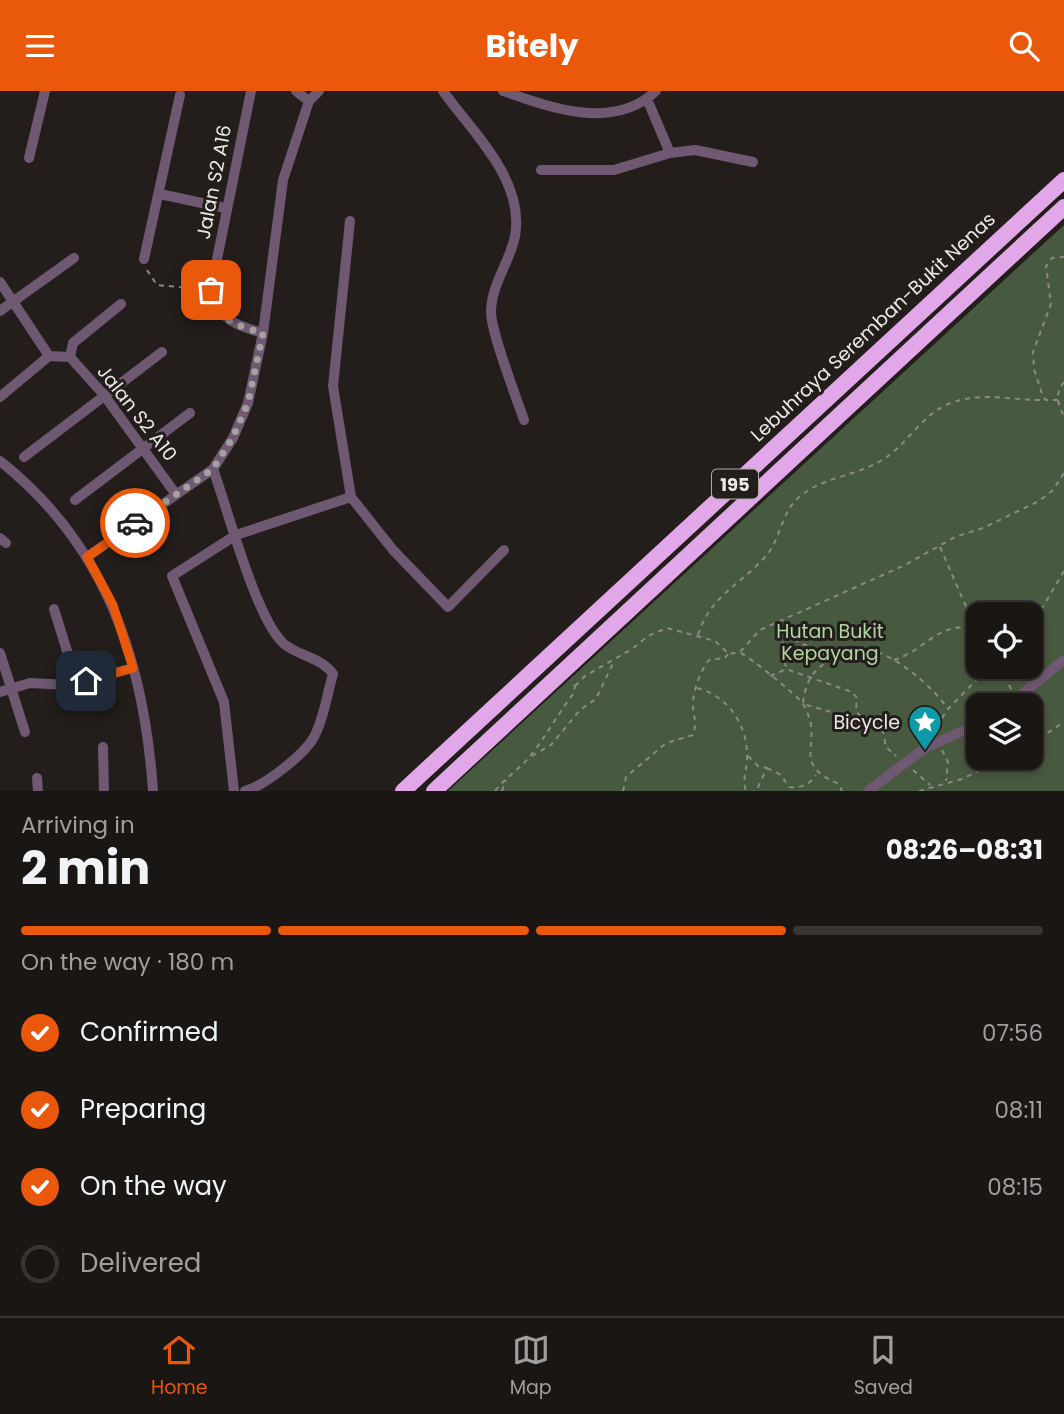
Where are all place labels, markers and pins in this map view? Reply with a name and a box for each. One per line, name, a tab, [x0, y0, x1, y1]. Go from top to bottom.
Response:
pin	[181, 260, 241, 320]
pin	[56, 651, 116, 711]
place icon: Bicycle	[906, 703, 944, 752]
place label: Bicycle	[833, 709, 900, 736]

